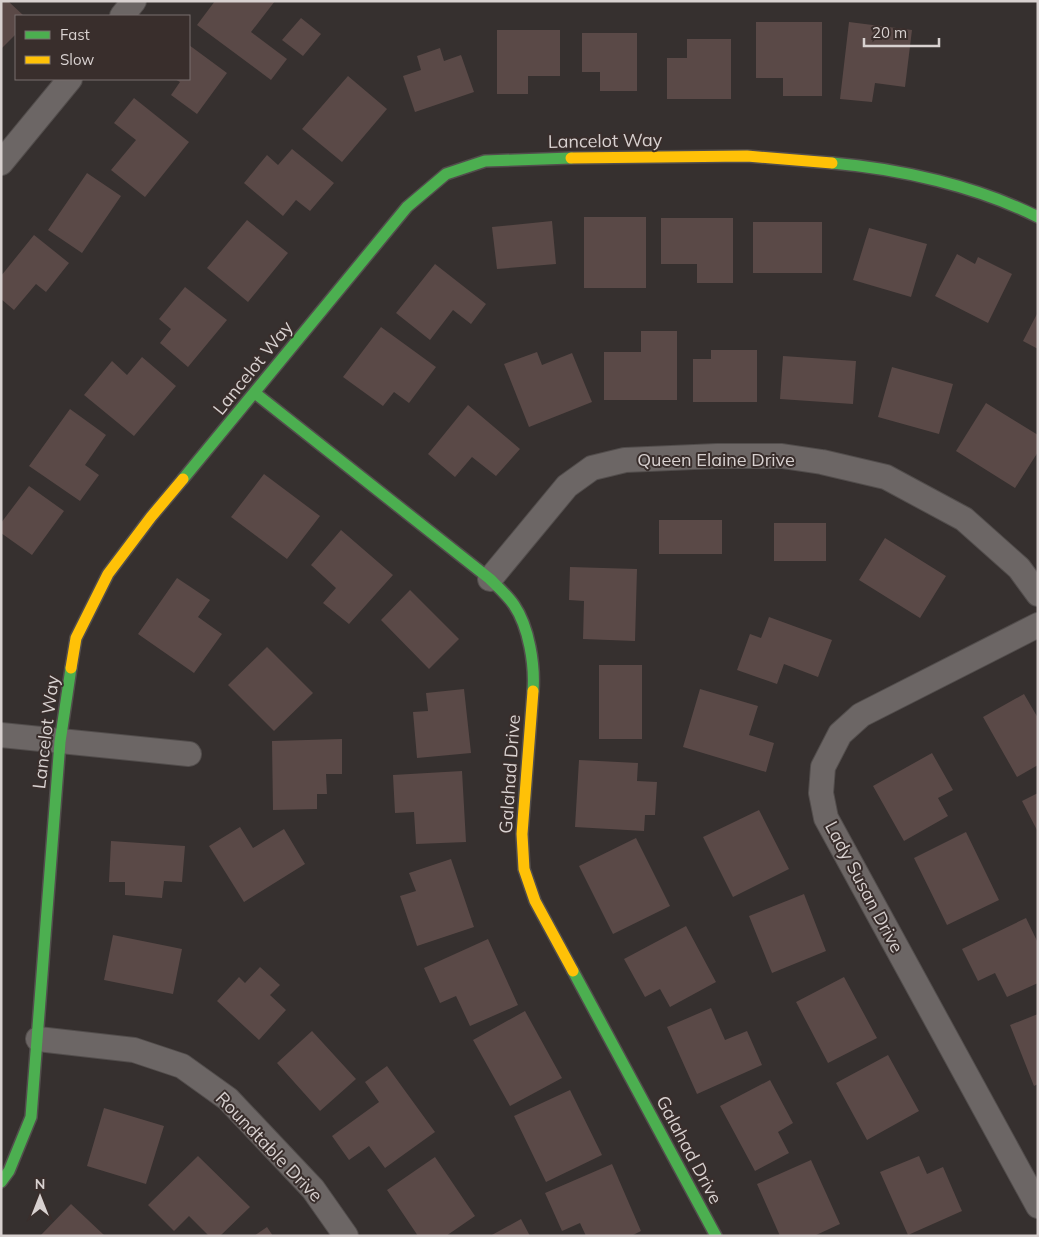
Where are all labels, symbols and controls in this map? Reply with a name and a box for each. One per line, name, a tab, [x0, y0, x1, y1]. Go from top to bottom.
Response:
legend	[15, 15, 190, 80]
scale bar	[864, 15, 939, 47]
text: 20 m	[872, 23, 907, 42]
text: Fast	[60, 25, 90, 44]
text: Slow	[60, 50, 94, 69]
street label: Lancelot Way	[548, 128, 663, 153]
street label: Lancelot Way	[208, 316, 298, 419]
street label: Queen Elaine Drive	[637, 448, 795, 471]
street label: Lancelot Way	[27, 673, 64, 790]
street label: Galahad Drive	[494, 714, 525, 834]
street label: Lady Susan Drive	[820, 817, 909, 957]
street label: Roundtable Drive	[211, 1087, 328, 1207]
street label: Galahad Drive	[651, 1092, 728, 1208]
north arrow	[15, 1172, 65, 1222]
text: N	[35, 1175, 45, 1193]

